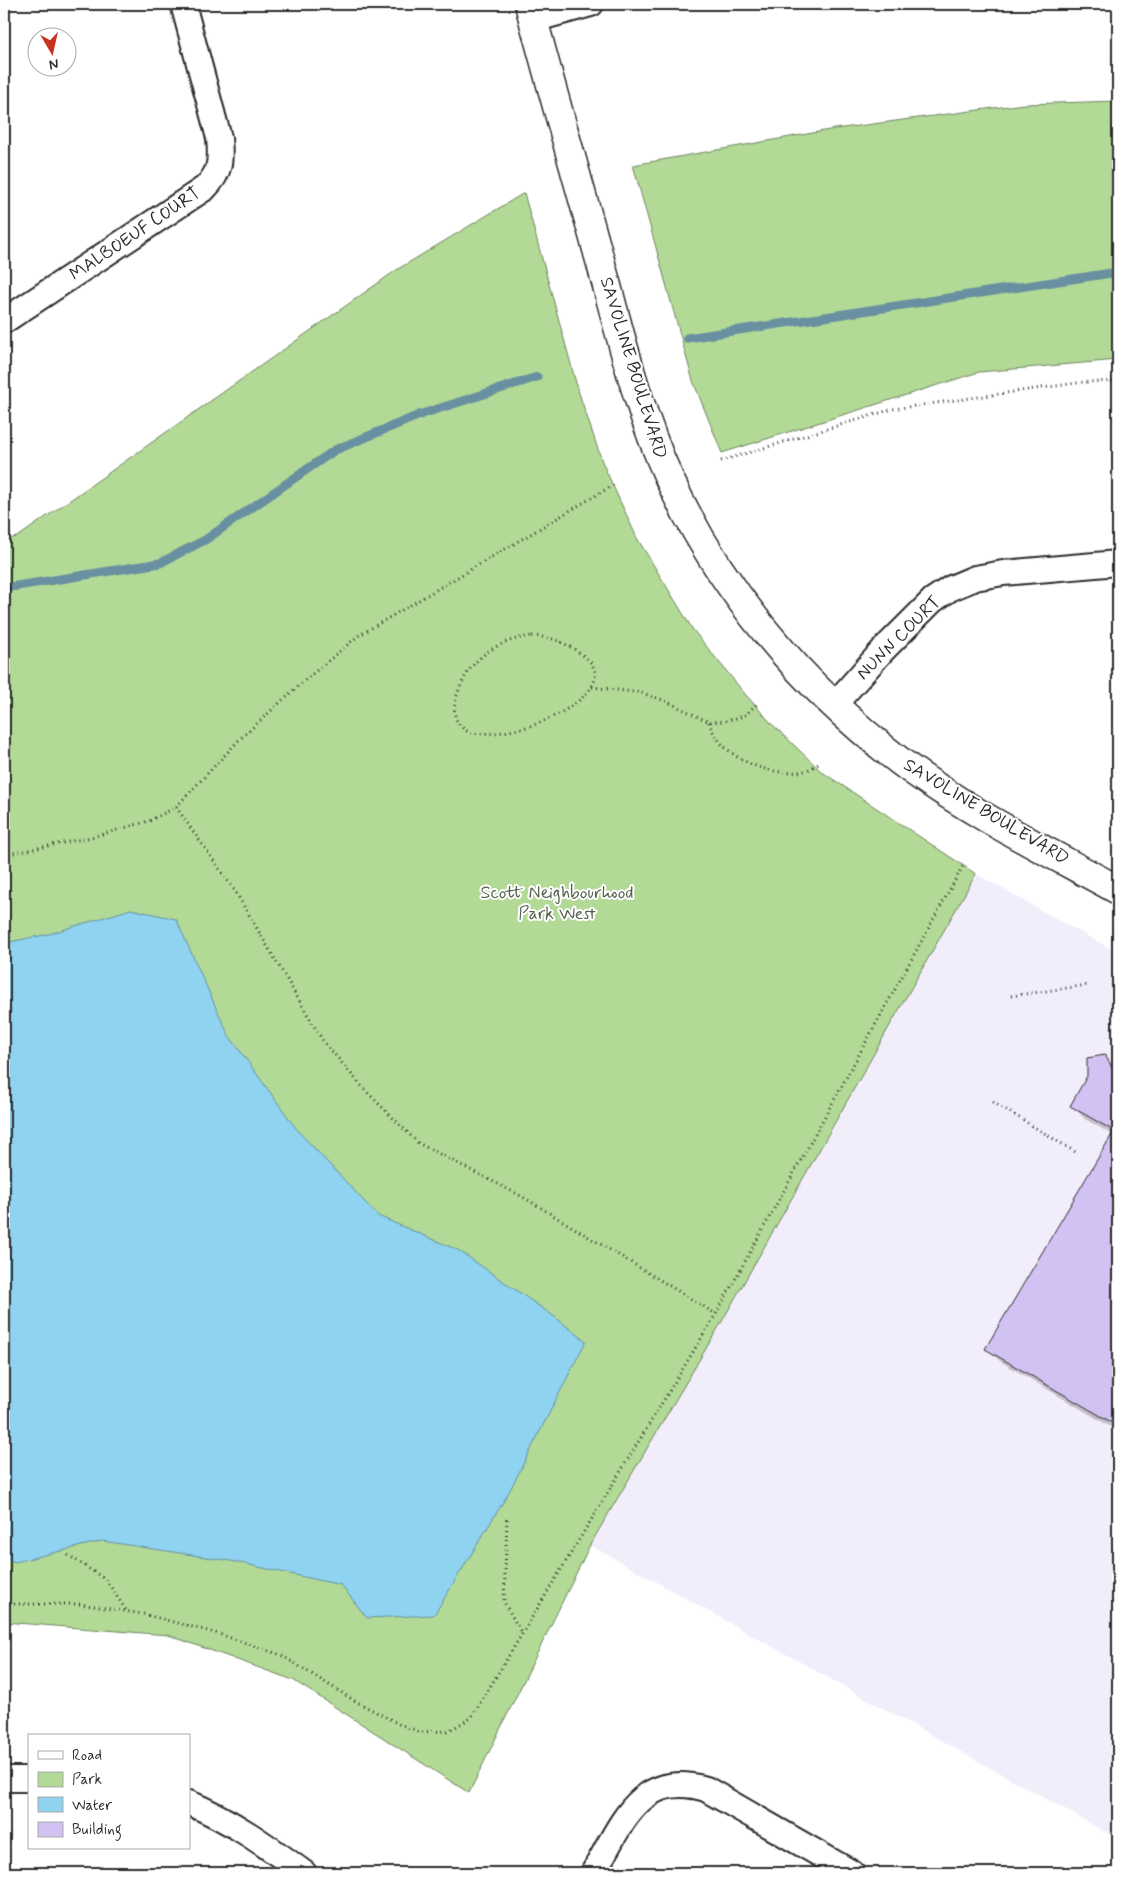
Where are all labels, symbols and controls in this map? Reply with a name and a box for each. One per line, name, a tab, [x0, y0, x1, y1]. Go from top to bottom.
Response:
north arrow	[28, 28, 78, 78]
text: N	[48, 54, 60, 73]
street label: MALBOEUF COURT	[65, 181, 205, 287]
street label: SAVOLINE BOULEVARD	[594, 274, 672, 462]
street label: NUNN COURT	[852, 591, 946, 685]
street label: SAVOLINE BOULEVARD	[899, 753, 1073, 871]
park label: Scott Neighbourhood Park West	[480, 881, 634, 926]
legend	[28, 1734, 190, 1850]
text: Road	[72, 1746, 102, 1766]
text: Park	[72, 1770, 102, 1790]
text: Water	[72, 1796, 112, 1816]
text: Building	[72, 1820, 122, 1841]

